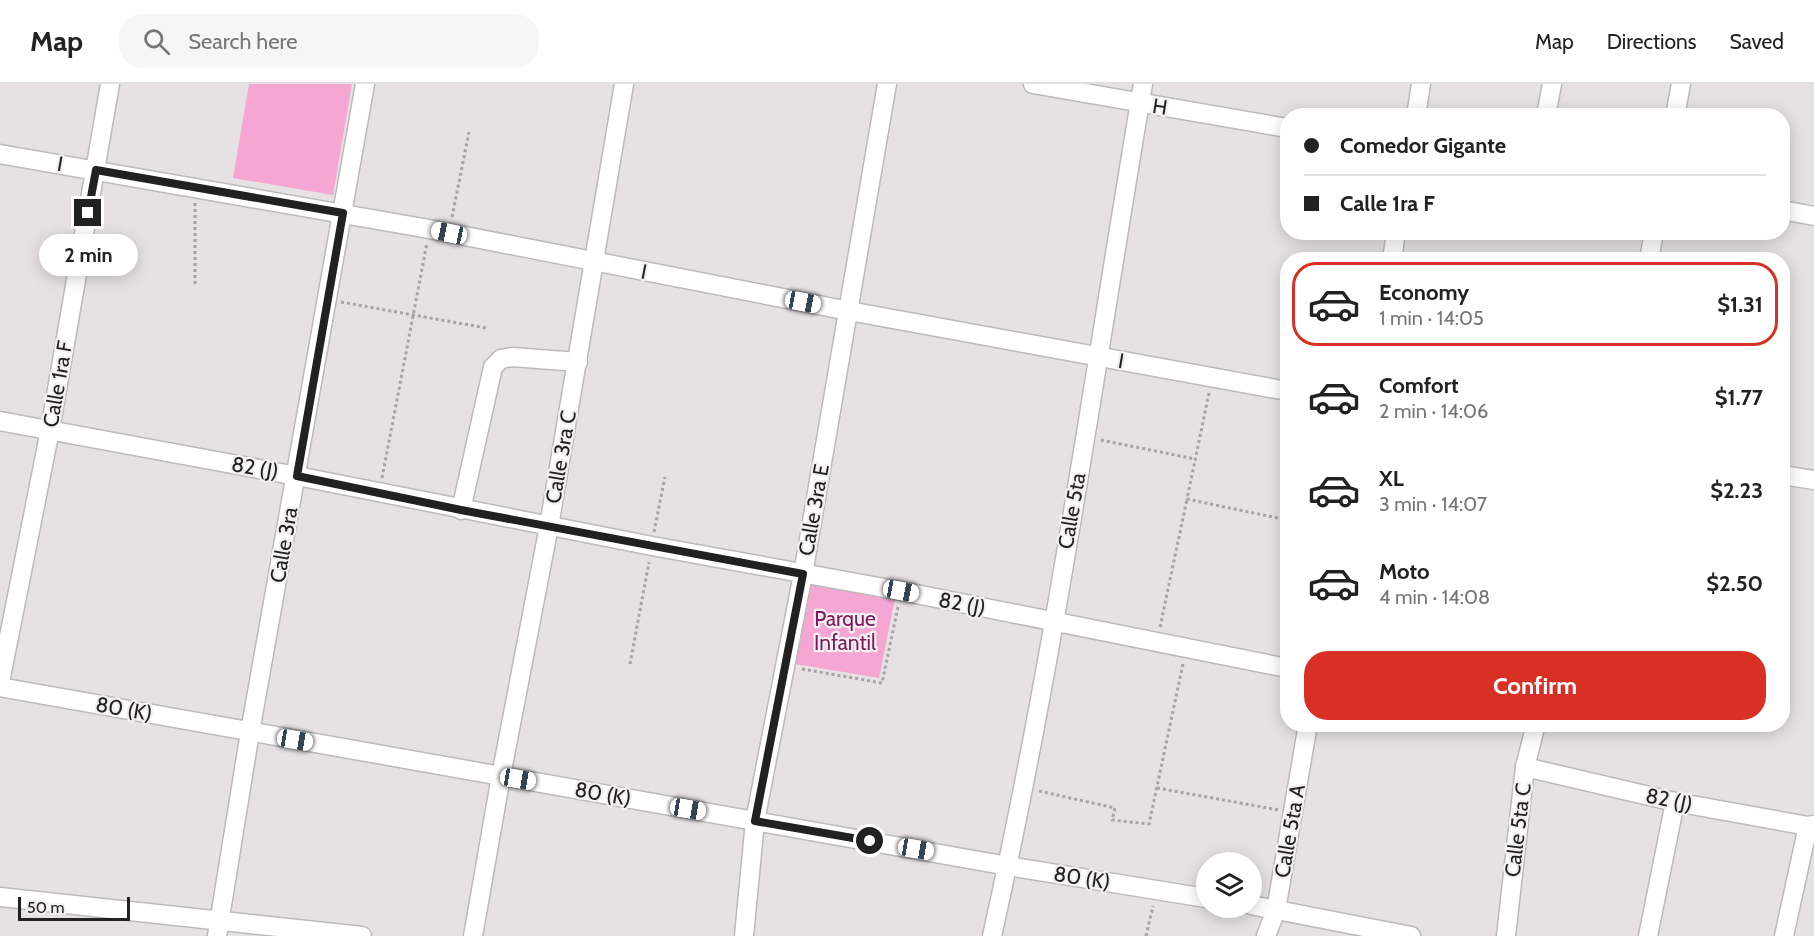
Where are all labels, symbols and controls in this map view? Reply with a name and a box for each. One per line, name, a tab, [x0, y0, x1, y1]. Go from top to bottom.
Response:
search box	[119, 14, 539, 68]
text: Map	[30, 24, 83, 58]
icon: search	[140, 25, 173, 58]
text: Search here	[188, 28, 297, 55]
text: Map	[1535, 29, 1574, 54]
text: Directions	[1607, 29, 1696, 54]
text: Saved	[1729, 29, 1784, 54]
street label: H	[1151, 93, 1169, 120]
text: Comedor Gigante	[1340, 132, 1506, 159]
street label: I	[55, 151, 65, 176]
text: Calle 1ra F	[1340, 190, 1435, 217]
route end	[74, 199, 101, 226]
car	[430, 220, 468, 246]
callout: 2 min	[38, 234, 138, 276]
text: 2 min	[64, 243, 113, 267]
street label: I	[639, 259, 649, 284]
icon: car	[1307, 277, 1361, 331]
text: Economy	[1379, 279, 1469, 306]
car	[784, 290, 822, 314]
text: $1.31	[1717, 291, 1763, 318]
text: 1 min · 14:05	[1379, 306, 1484, 330]
street label: Calle 1ra F	[38, 339, 77, 429]
street label: I	[1116, 348, 1126, 373]
icon: car	[1307, 370, 1361, 424]
text: Comfort	[1379, 372, 1458, 399]
text: $1.77	[1715, 384, 1763, 411]
text: 2 min · 14:06	[1379, 399, 1488, 423]
street label: Calle 3ra C	[540, 408, 581, 505]
street label: 82 (J)	[230, 451, 281, 484]
street label: Calle 3ra E	[793, 462, 834, 558]
icon: car	[1307, 463, 1361, 517]
text: XL	[1379, 465, 1404, 492]
street label: Calle 5ta	[1053, 471, 1090, 551]
text: $2.23	[1710, 477, 1763, 504]
text: 3 min · 14:07	[1379, 492, 1487, 516]
street label: Calle 3ra	[265, 505, 302, 585]
icon: car	[1307, 556, 1361, 610]
text: Moto	[1379, 558, 1430, 585]
text: $2.50	[1706, 570, 1763, 597]
car	[882, 579, 920, 603]
text: 4 min · 14:08	[1379, 585, 1490, 609]
street label: 82 (J)	[937, 587, 988, 620]
park label: Parque Infantil	[814, 606, 876, 655]
button: Confirm	[1304, 651, 1766, 720]
street label: 80 (K)	[94, 691, 154, 726]
car	[276, 728, 314, 752]
car	[499, 767, 537, 791]
street label: 80 (K)	[573, 776, 633, 811]
street label: Calle 5ta C	[1499, 781, 1536, 878]
street label: Calle 5ta A	[1269, 782, 1310, 880]
street label: 82 (J)	[1643, 782, 1695, 817]
car	[669, 797, 707, 821]
route start	[856, 827, 883, 854]
car	[897, 837, 935, 861]
map controls	[1196, 852, 1262, 918]
button: layers	[1196, 852, 1262, 918]
street label: 80 (K)	[1052, 861, 1112, 894]
scale bar	[18, 894, 130, 922]
text: 50 m	[27, 898, 64, 917]

